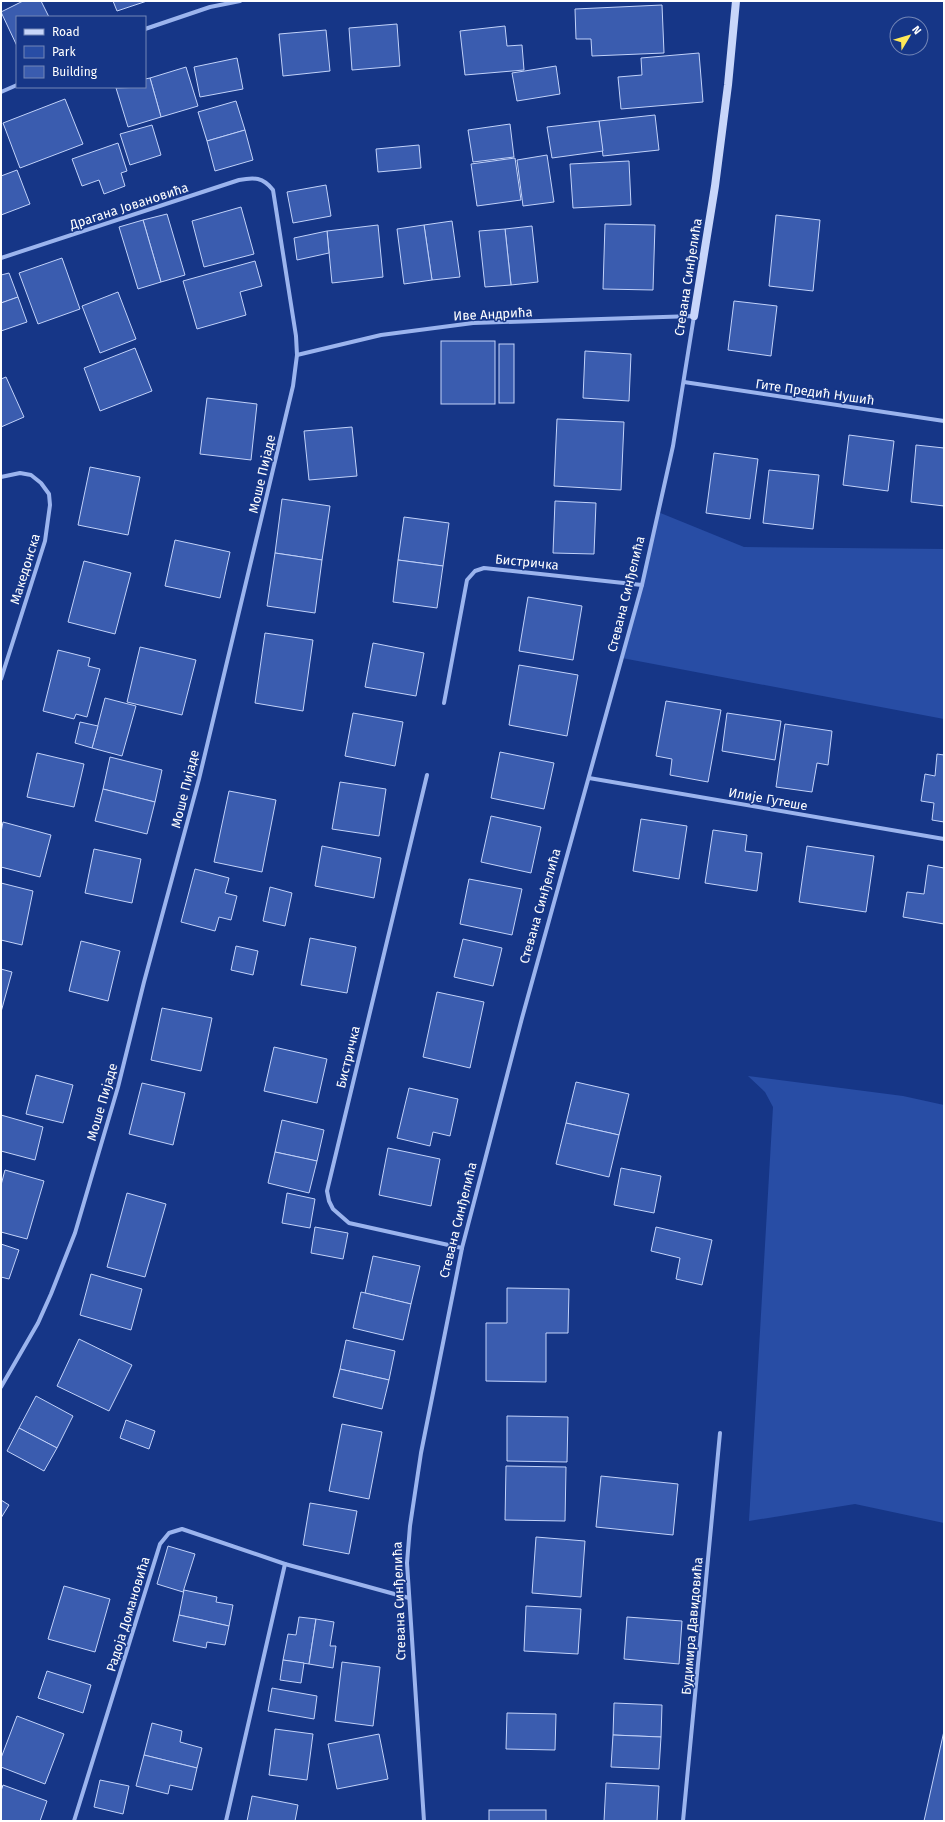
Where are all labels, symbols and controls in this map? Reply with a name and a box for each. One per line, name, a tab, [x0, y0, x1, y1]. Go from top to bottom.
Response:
legend	[16, 16, 146, 88]
north arrow	[889, 16, 929, 56]
text: N	[909, 23, 924, 37]
text: Road	[52, 25, 80, 39]
text: Park	[52, 45, 76, 59]
text: Building	[52, 65, 98, 79]
street label: Драгана Јовановића	[67, 180, 190, 233]
street label: Стевана Синђелића	[671, 217, 705, 337]
street label: Иве Андрића	[453, 304, 533, 324]
street label: Гите Предић Нушић	[754, 376, 876, 408]
street label: Моше Пијаде	[246, 433, 278, 515]
street label: Македонска	[7, 532, 43, 606]
street label: Стевана Синђелића	[604, 534, 648, 654]
street label: Бистричка	[495, 551, 559, 573]
street label: Моше Пијаде	[168, 748, 202, 830]
street label: Илије Гутеше	[727, 785, 809, 813]
street label: Стевана Синђелића	[516, 847, 564, 965]
street label: Бистричка	[333, 1024, 363, 1090]
street label: Моше Пијаде	[84, 1061, 120, 1143]
street label: Стевана Синђелића	[436, 1160, 480, 1280]
street label: Стевана Синђелића	[389, 1541, 409, 1661]
street label: Радоја Домановића	[103, 1555, 153, 1673]
street label: Будимира Давидовића	[679, 1556, 705, 1696]

